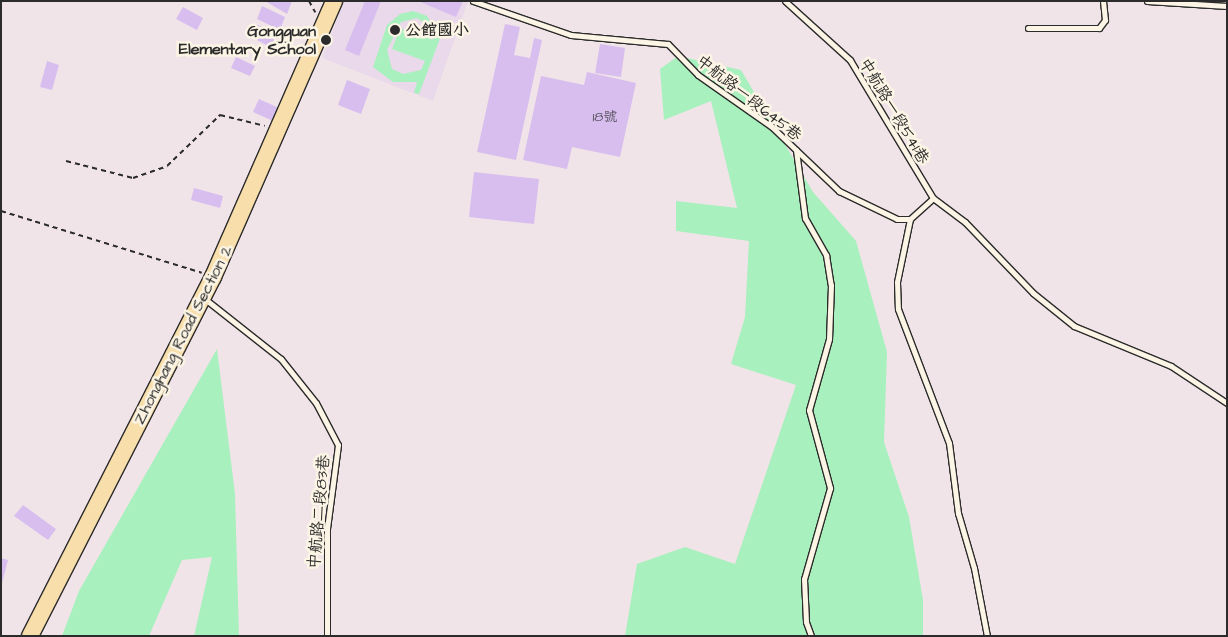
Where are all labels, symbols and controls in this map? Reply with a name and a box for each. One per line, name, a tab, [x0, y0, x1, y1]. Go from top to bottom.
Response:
place label: 公館國小	[405, 20, 469, 40]
place label: Gongguan Elementary School	[179, 21, 316, 59]
marker: 公館國小	[389, 24, 401, 36]
marker: Gongguan Elementary School	[320, 34, 332, 46]
street label: 中航路一段645巷	[693, 51, 805, 145]
street label: 中航路一段541巷	[855, 55, 933, 167]
house number: 18號	[593, 109, 617, 125]
street label: Zhonghang Road Section 2	[129, 242, 237, 428]
street label: 中航路二段83巷	[304, 454, 334, 570]

